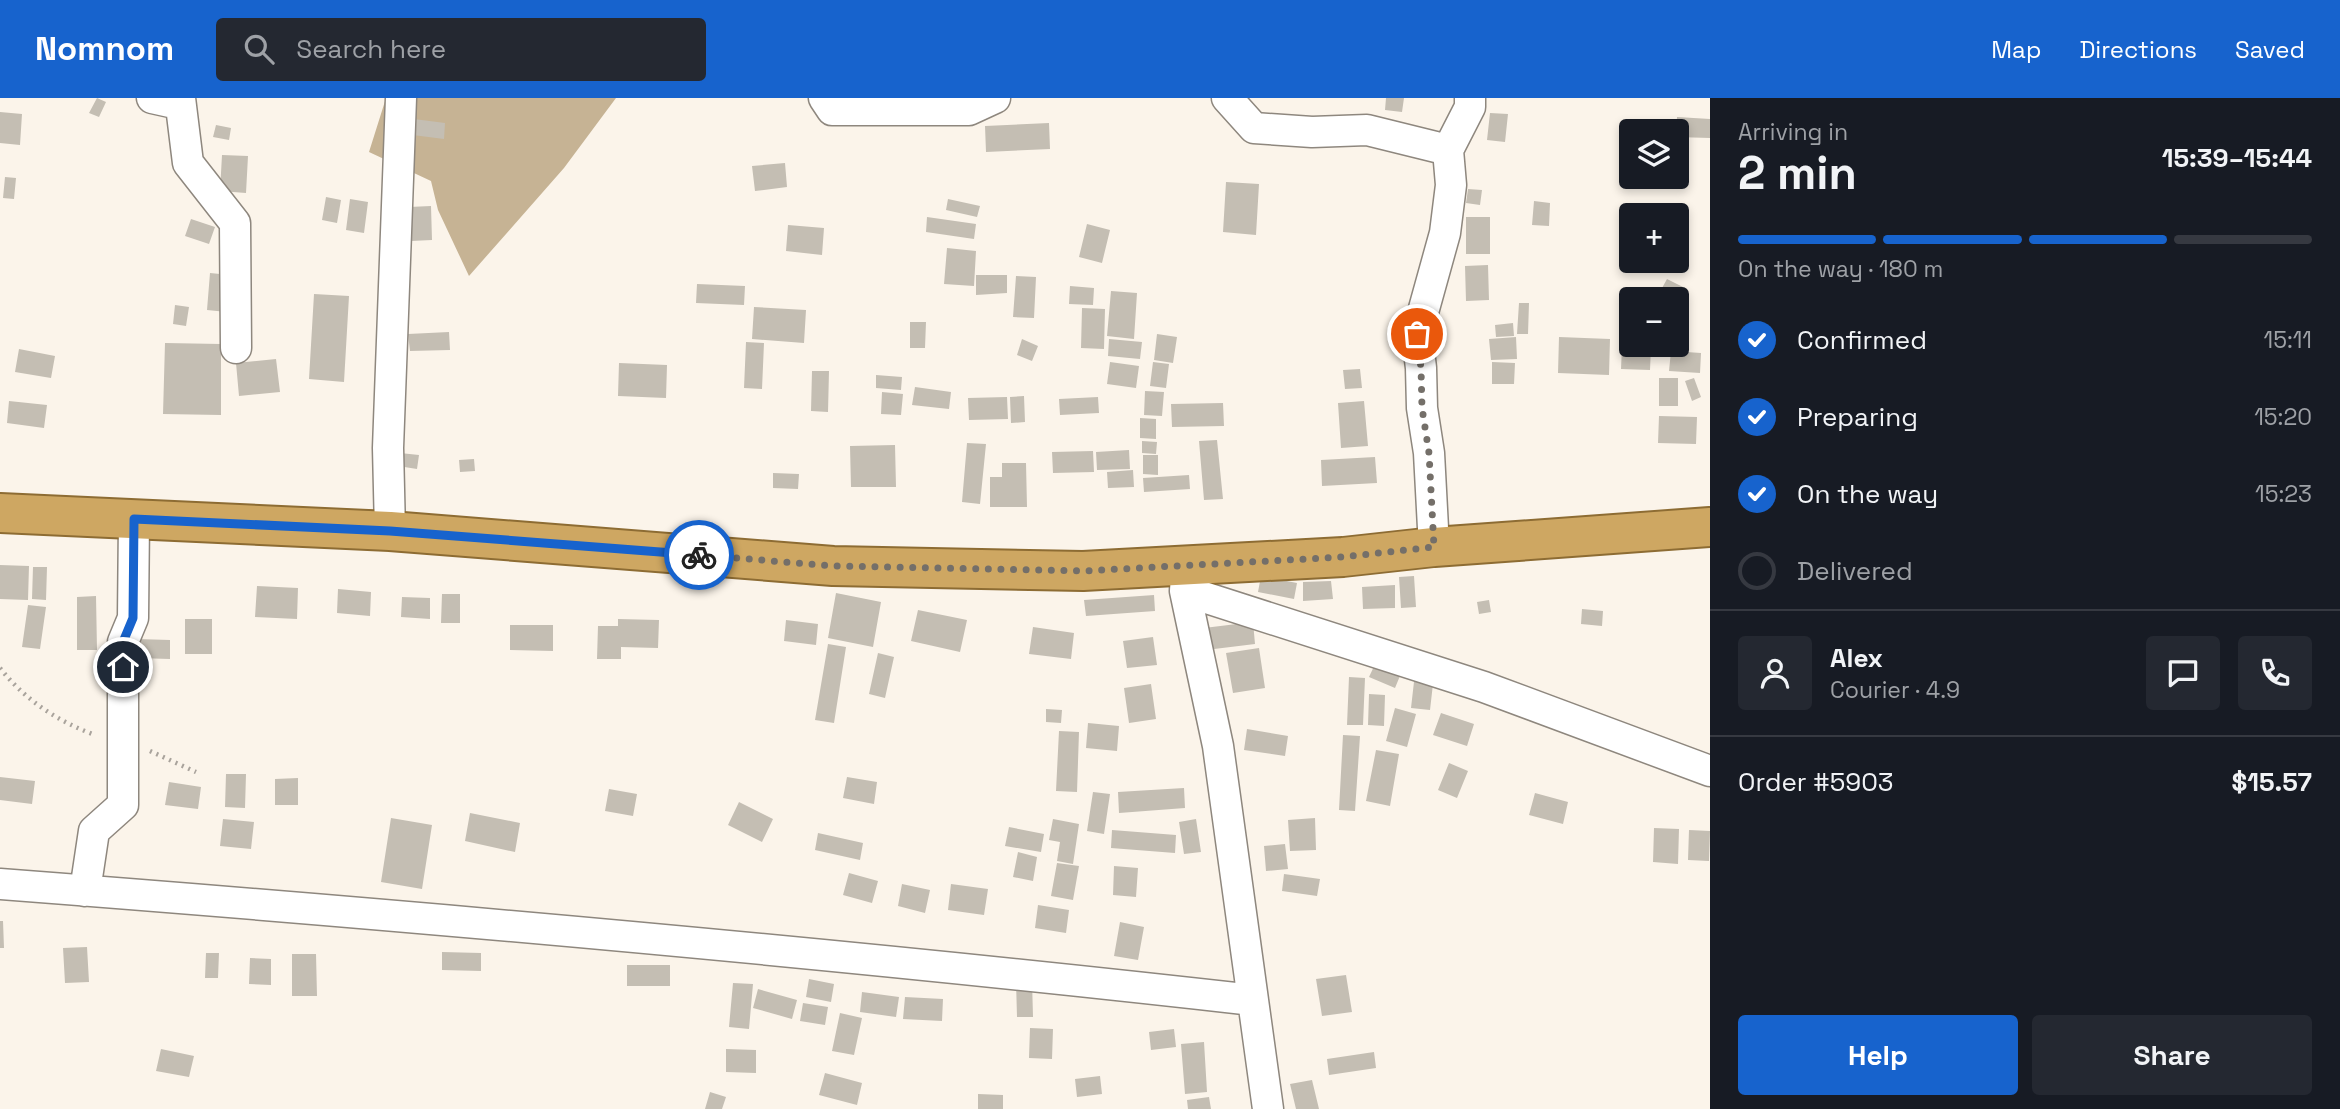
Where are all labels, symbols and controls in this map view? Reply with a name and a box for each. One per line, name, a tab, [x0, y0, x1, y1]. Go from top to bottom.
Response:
search box	[216, 18, 706, 81]
text: Nomnom	[35, 28, 174, 70]
icon: search	[240, 30, 278, 68]
text: Search here	[296, 32, 446, 66]
text: Map	[1991, 34, 2041, 65]
text: Directions	[2079, 34, 2197, 65]
text: Saved	[2235, 34, 2305, 65]
text: Arriving in	[1738, 117, 1848, 147]
map controls	[1619, 119, 1689, 357]
button: layers	[1619, 119, 1689, 189]
text: 15:39–15:44	[2162, 141, 2312, 175]
text: 2 min	[1738, 144, 1857, 202]
button: +	[1619, 203, 1689, 273]
text: On the way · 180 m	[1738, 254, 1943, 284]
button: −	[1619, 287, 1689, 357]
pin	[1387, 304, 1447, 364]
icon: bag	[1398, 315, 1436, 353]
icon: check	[1738, 321, 1776, 359]
text: Confirmed	[1797, 323, 1927, 357]
text: 15:11	[2264, 325, 2312, 355]
icon: check	[1738, 398, 1776, 436]
text: Preparing	[1797, 400, 1918, 434]
text: 15:20	[2254, 402, 2312, 432]
icon: check	[1738, 475, 1776, 513]
text: On the way	[1797, 477, 1938, 511]
text: 15:23	[2255, 479, 2312, 509]
courier	[664, 520, 734, 590]
icon: bike	[680, 536, 718, 574]
text: Delivered	[1797, 554, 1913, 588]
button: person	[1738, 636, 1812, 710]
button: chat	[2146, 636, 2220, 710]
button: phone	[2238, 636, 2312, 710]
pin	[93, 637, 153, 697]
text: Alex	[1830, 641, 1883, 675]
icon: home	[104, 648, 142, 686]
text: Courier · 4.9	[1830, 675, 1960, 705]
text: Order #5903	[1738, 765, 1894, 799]
text: $15.57	[2231, 765, 2312, 799]
button: Help	[1738, 1015, 2018, 1095]
button: Share	[2032, 1015, 2312, 1095]

